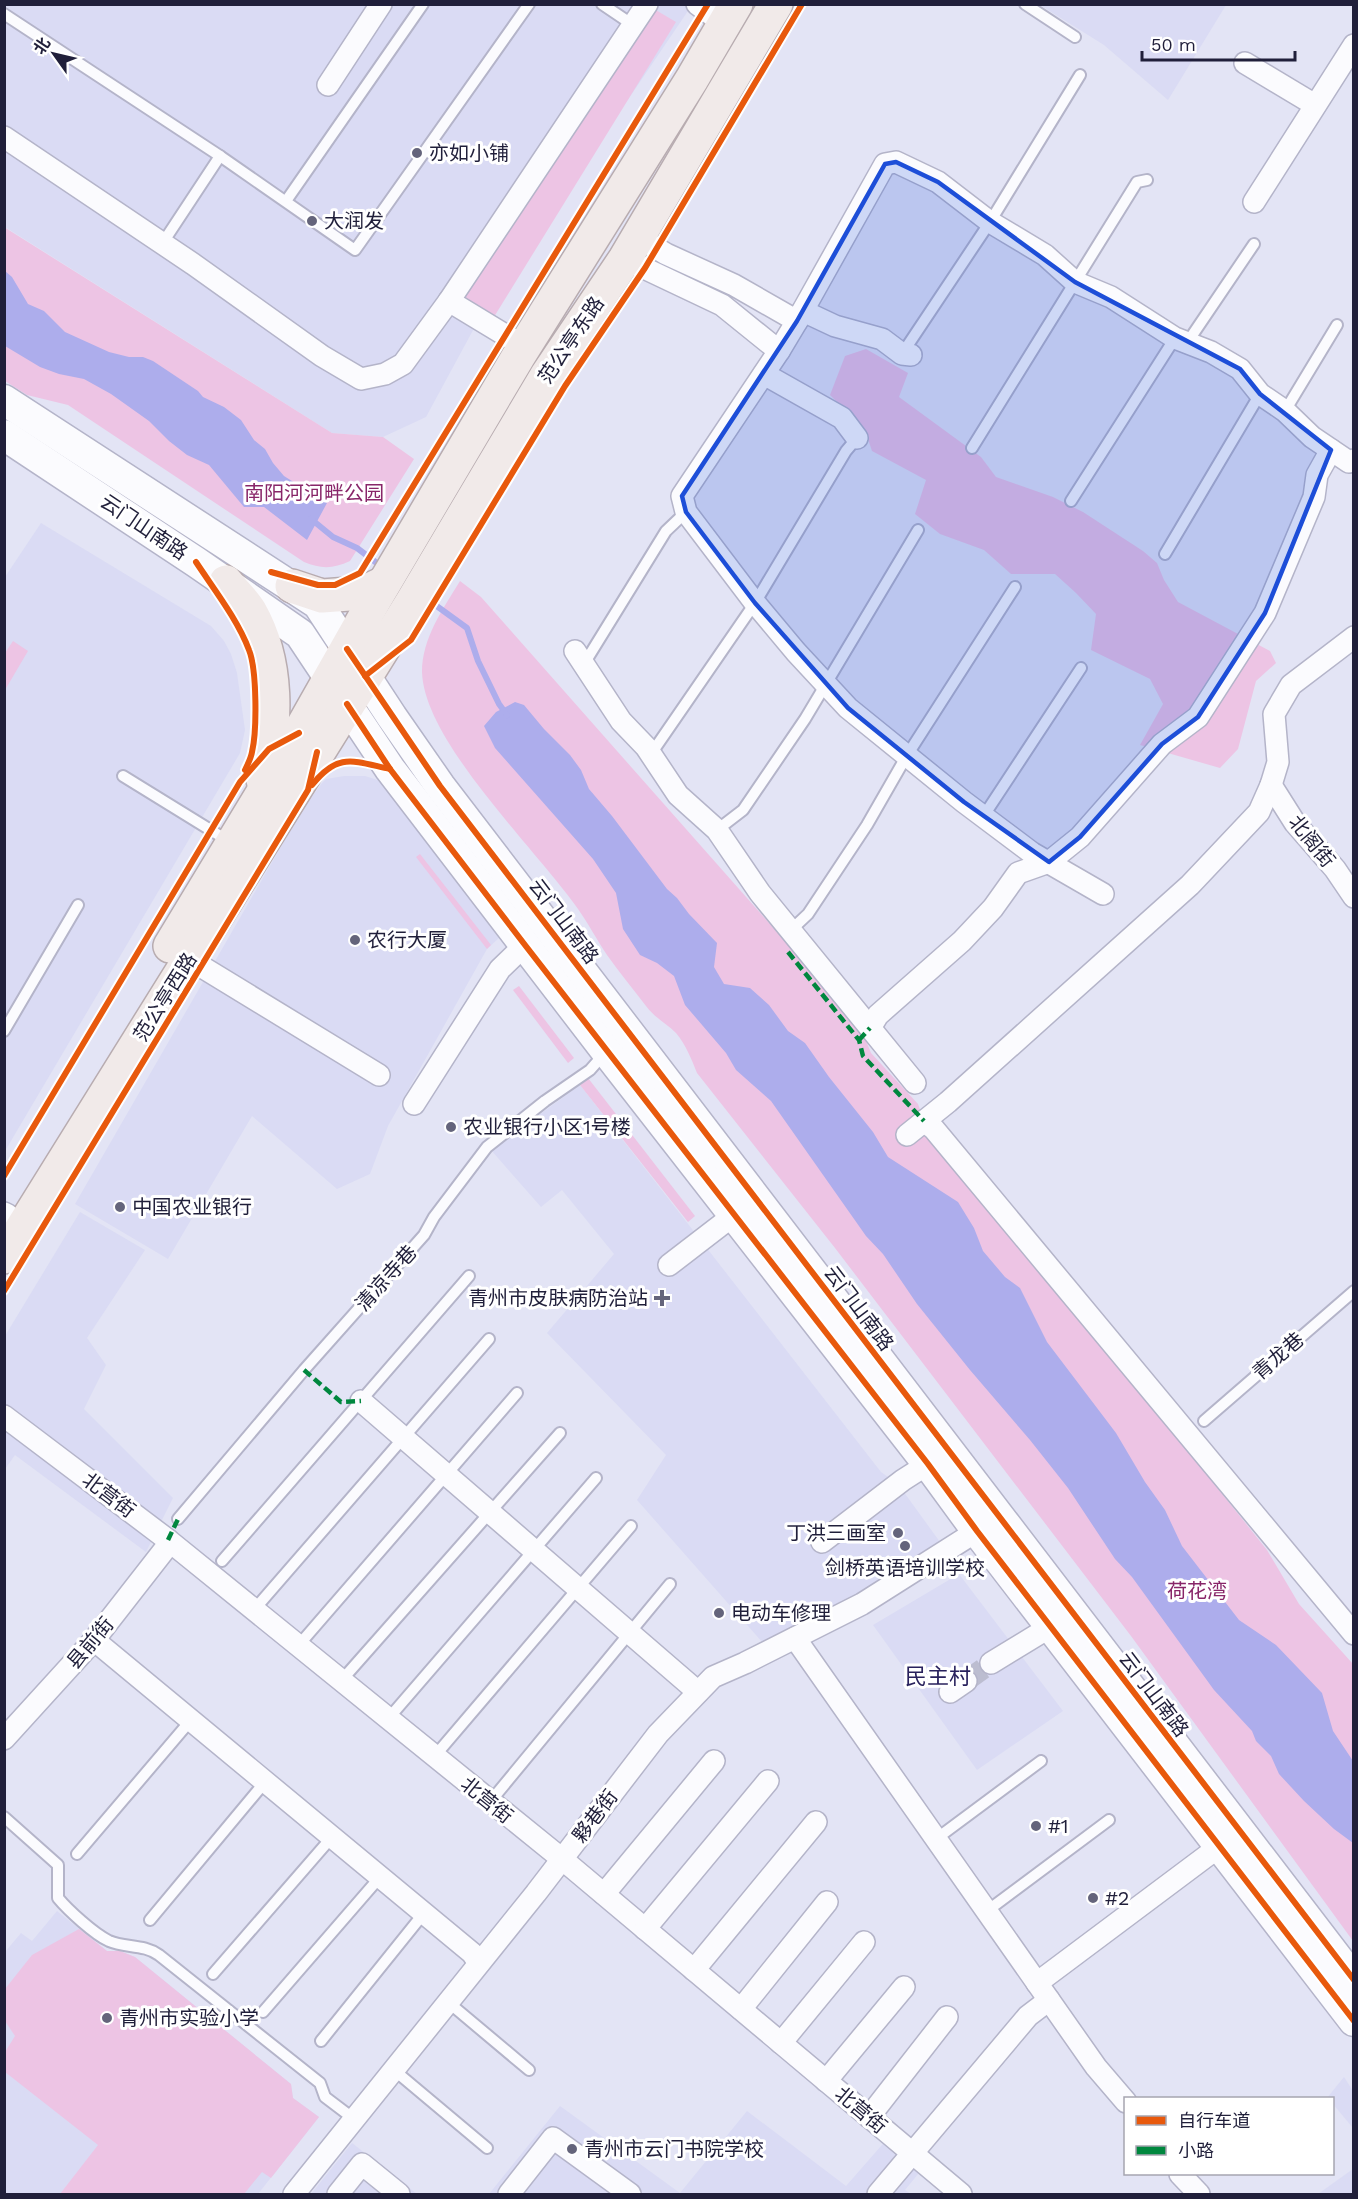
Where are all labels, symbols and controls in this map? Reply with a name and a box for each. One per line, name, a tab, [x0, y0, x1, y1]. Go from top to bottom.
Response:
north arrow	[24, 24, 84, 84]
scale bar	[1142, 24, 1295, 62]
text: 北	[30, 34, 54, 58]
text: 50 m	[1151, 34, 1196, 55]
place label: 亦如小铺	[429, 141, 509, 165]
marker: 亦如小铺	[410, 146, 424, 160]
place label: 大润发	[324, 209, 384, 233]
marker: 大润发	[305, 214, 319, 228]
street label: 范公亭东路	[533, 292, 609, 388]
park label: 南阳河河畔公园	[244, 481, 384, 505]
street label: 云门山南路	[96, 489, 192, 565]
street label: 北阁街	[1284, 810, 1340, 872]
street label: 云门山南路	[524, 874, 604, 968]
place label: 农行大厦	[367, 928, 447, 952]
marker: 农行大厦	[348, 933, 362, 947]
street label: 范公亭西路	[128, 948, 202, 1046]
place label: 农业银行小区1号楼	[463, 1115, 631, 1139]
marker: 农业银行小区1号楼	[444, 1120, 458, 1134]
place label: 中国农业银行	[132, 1195, 252, 1219]
marker: 中国农业银行	[113, 1200, 127, 1214]
street label: 清凉寺巷	[350, 1240, 422, 1316]
street label: 云门山南路	[819, 1261, 899, 1355]
place label: 青州市皮肤病防治站	[468, 1286, 648, 1310]
marker: 青州市皮肤病防治站	[653, 1289, 671, 1307]
street label: 青龙巷	[1247, 1327, 1309, 1385]
street label: 北营街	[78, 1467, 140, 1523]
place label: 丁洪三画室	[786, 1521, 886, 1545]
marker: 丁洪三画室	[891, 1526, 905, 1540]
marker: 剑桥英语培训学校	[898, 1539, 912, 1553]
place label: 剑桥英语培训学校	[825, 1556, 985, 1580]
park label: 荷花湾	[1167, 1579, 1227, 1603]
place label: 电动车修理	[731, 1601, 831, 1625]
marker: 电动车修理	[712, 1606, 726, 1620]
street label: 县前街	[62, 1612, 118, 1674]
street label: 云门山南路	[1114, 1647, 1194, 1741]
district label: 民主村	[905, 1664, 971, 1689]
street label: 北营街	[456, 1772, 518, 1828]
street label: 夥巷街	[567, 1785, 623, 1847]
place label: #1	[1048, 1814, 1069, 1838]
marker: #1	[1029, 1819, 1043, 1833]
place label: #2	[1105, 1886, 1129, 1910]
marker: #2	[1086, 1891, 1100, 1905]
place label: 青州市实验小学	[119, 2006, 259, 2030]
marker: 青州市实验小学	[100, 2011, 114, 2025]
street label: 北营街	[830, 2082, 892, 2138]
legend	[1124, 2097, 1334, 2175]
text: 自行车道	[1178, 2110, 1250, 2131]
place label: 青州市云门书院学校	[584, 2137, 764, 2161]
text: 小路	[1178, 2140, 1214, 2161]
marker: 青州市云门书院学校	[565, 2142, 579, 2156]

